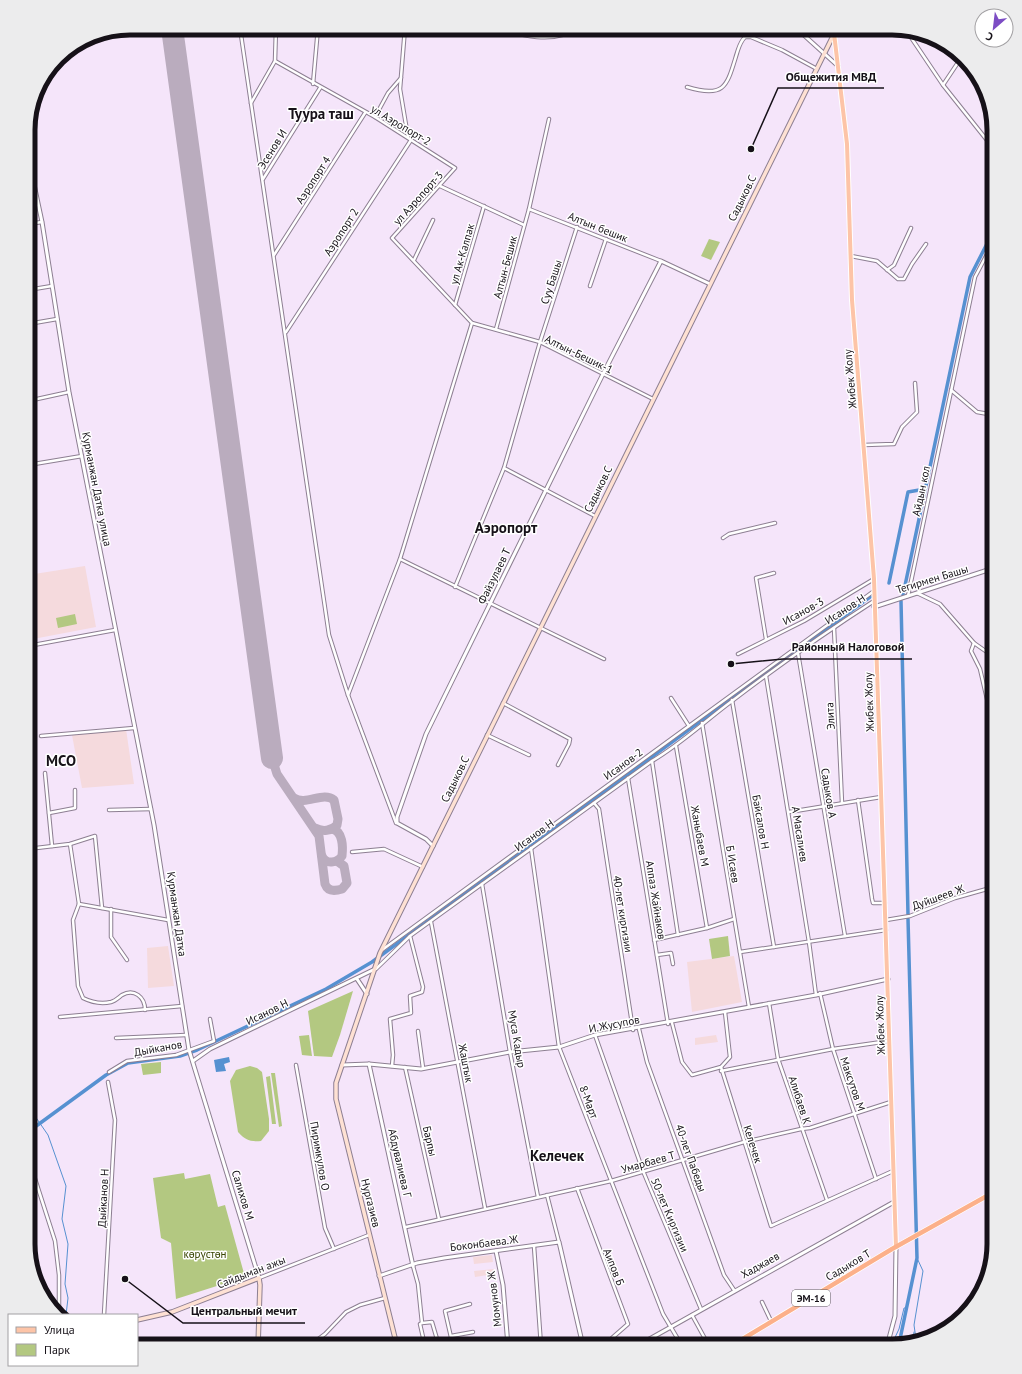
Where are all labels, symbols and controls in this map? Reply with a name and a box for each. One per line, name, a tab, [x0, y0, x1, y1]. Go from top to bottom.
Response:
north arrow	[974, 8, 1014, 48]
text: С	[983, 29, 995, 44]
callout: Общежития МВД	[778, 64, 884, 88]
text: Общежития МВД	[786, 69, 877, 84]
street label: ул Аэропорт-2	[368, 102, 434, 148]
district label: Туура таш	[288, 104, 354, 123]
street label: Эсенов И	[254, 126, 290, 172]
street label: Аэропорт 4	[292, 154, 334, 206]
street label: ул Аэропорт-3	[390, 168, 446, 228]
street label: Садыков.С	[725, 172, 759, 224]
street label: Аэропорт 2	[320, 206, 362, 258]
street label: Алтын бешик	[566, 209, 631, 246]
street label: ул Ак-Калпак	[447, 221, 478, 286]
street label: Алтын-Бешик	[490, 233, 520, 300]
street label: Суу Башы	[537, 258, 565, 306]
street label: Алтын-Бешик-1	[543, 331, 615, 377]
street label: Жибек Жолу	[840, 348, 860, 410]
street label: Курманжан Датка улица	[79, 431, 115, 547]
street label: Садыков.С	[581, 463, 615, 515]
street label: Айдын кол	[909, 465, 933, 517]
district label: Аэропорт	[475, 518, 538, 537]
street label: Файзулаев Т	[474, 546, 514, 606]
street label: Тегирмен Башы	[894, 561, 970, 597]
street label: Исанов Н	[822, 591, 868, 627]
street label: Исанов-3	[780, 594, 826, 628]
callout: Районный Налоговой	[783, 635, 912, 659]
text: Районный Налоговой	[792, 639, 904, 654]
street label: Жибек Жолу	[861, 671, 877, 733]
street label: Элита	[822, 702, 838, 730]
street label: Исанов-2	[601, 745, 645, 783]
district label: МСО	[46, 751, 76, 770]
street label: Садыков.С	[438, 753, 472, 805]
street label: Садыков А	[818, 767, 840, 820]
street label: Байсалов Н	[749, 794, 773, 850]
street label: Жаныбаев М	[688, 803, 712, 868]
street label: А Масалиев	[789, 805, 811, 863]
street label: Исанов Н	[511, 816, 557, 854]
street label: Б Исаев	[723, 844, 743, 884]
street label: Аппаз Жайнаков	[643, 860, 669, 940]
street label: Курманжан Датка	[164, 871, 190, 957]
street label: 40-лет киргизии	[610, 874, 636, 954]
street label: Дуйшеев Ж	[910, 881, 966, 913]
street label: Жибек Жолу	[872, 994, 888, 1056]
street label: Исанов Н	[243, 996, 291, 1028]
street label: Муса Кадыр	[505, 1009, 529, 1069]
street label: И.Жусупов	[587, 1012, 641, 1036]
street label: Дыйканов	[133, 1037, 183, 1059]
street label: Жаштык	[455, 1041, 477, 1084]
street label: Максутов М	[837, 1055, 869, 1113]
street label: Алибаев К	[786, 1074, 814, 1126]
street label: 8-Март	[576, 1083, 602, 1121]
street label: Пиримкулов О	[307, 1120, 333, 1192]
street label: 40-лет Пабеды	[672, 1122, 710, 1194]
street label: Келечек	[740, 1123, 766, 1165]
street label: Барпы	[420, 1125, 440, 1157]
street label: Абдувалиева Г	[385, 1127, 415, 1200]
district label: Келечек	[530, 1146, 585, 1165]
street label: Умарбаев Т	[620, 1148, 676, 1176]
street label: Дыйканов Н	[94, 1168, 112, 1228]
street label: Салихов М	[229, 1168, 257, 1222]
street label: 50-лет Киргизии	[648, 1176, 692, 1254]
street label: Нургазиев	[358, 1177, 384, 1229]
street label: Боконбаева.Ж	[449, 1232, 519, 1254]
street label: Аипов Б	[600, 1246, 628, 1288]
street label: Садыков Т	[823, 1246, 873, 1284]
park label: көрүстөн	[184, 1247, 227, 1261]
street label: Хаджаев	[738, 1249, 782, 1281]
street label: Сайдыман ажы	[215, 1252, 287, 1292]
street label: Момунов Ж	[484, 1270, 504, 1328]
road number: ЭМ-16	[792, 1290, 830, 1306]
callout: Центральный мечит	[183, 1299, 305, 1323]
text: Центральный мечит	[191, 1303, 297, 1318]
legend	[8, 1314, 138, 1366]
text: Улица	[44, 1322, 75, 1337]
text: Парк	[44, 1342, 70, 1357]

